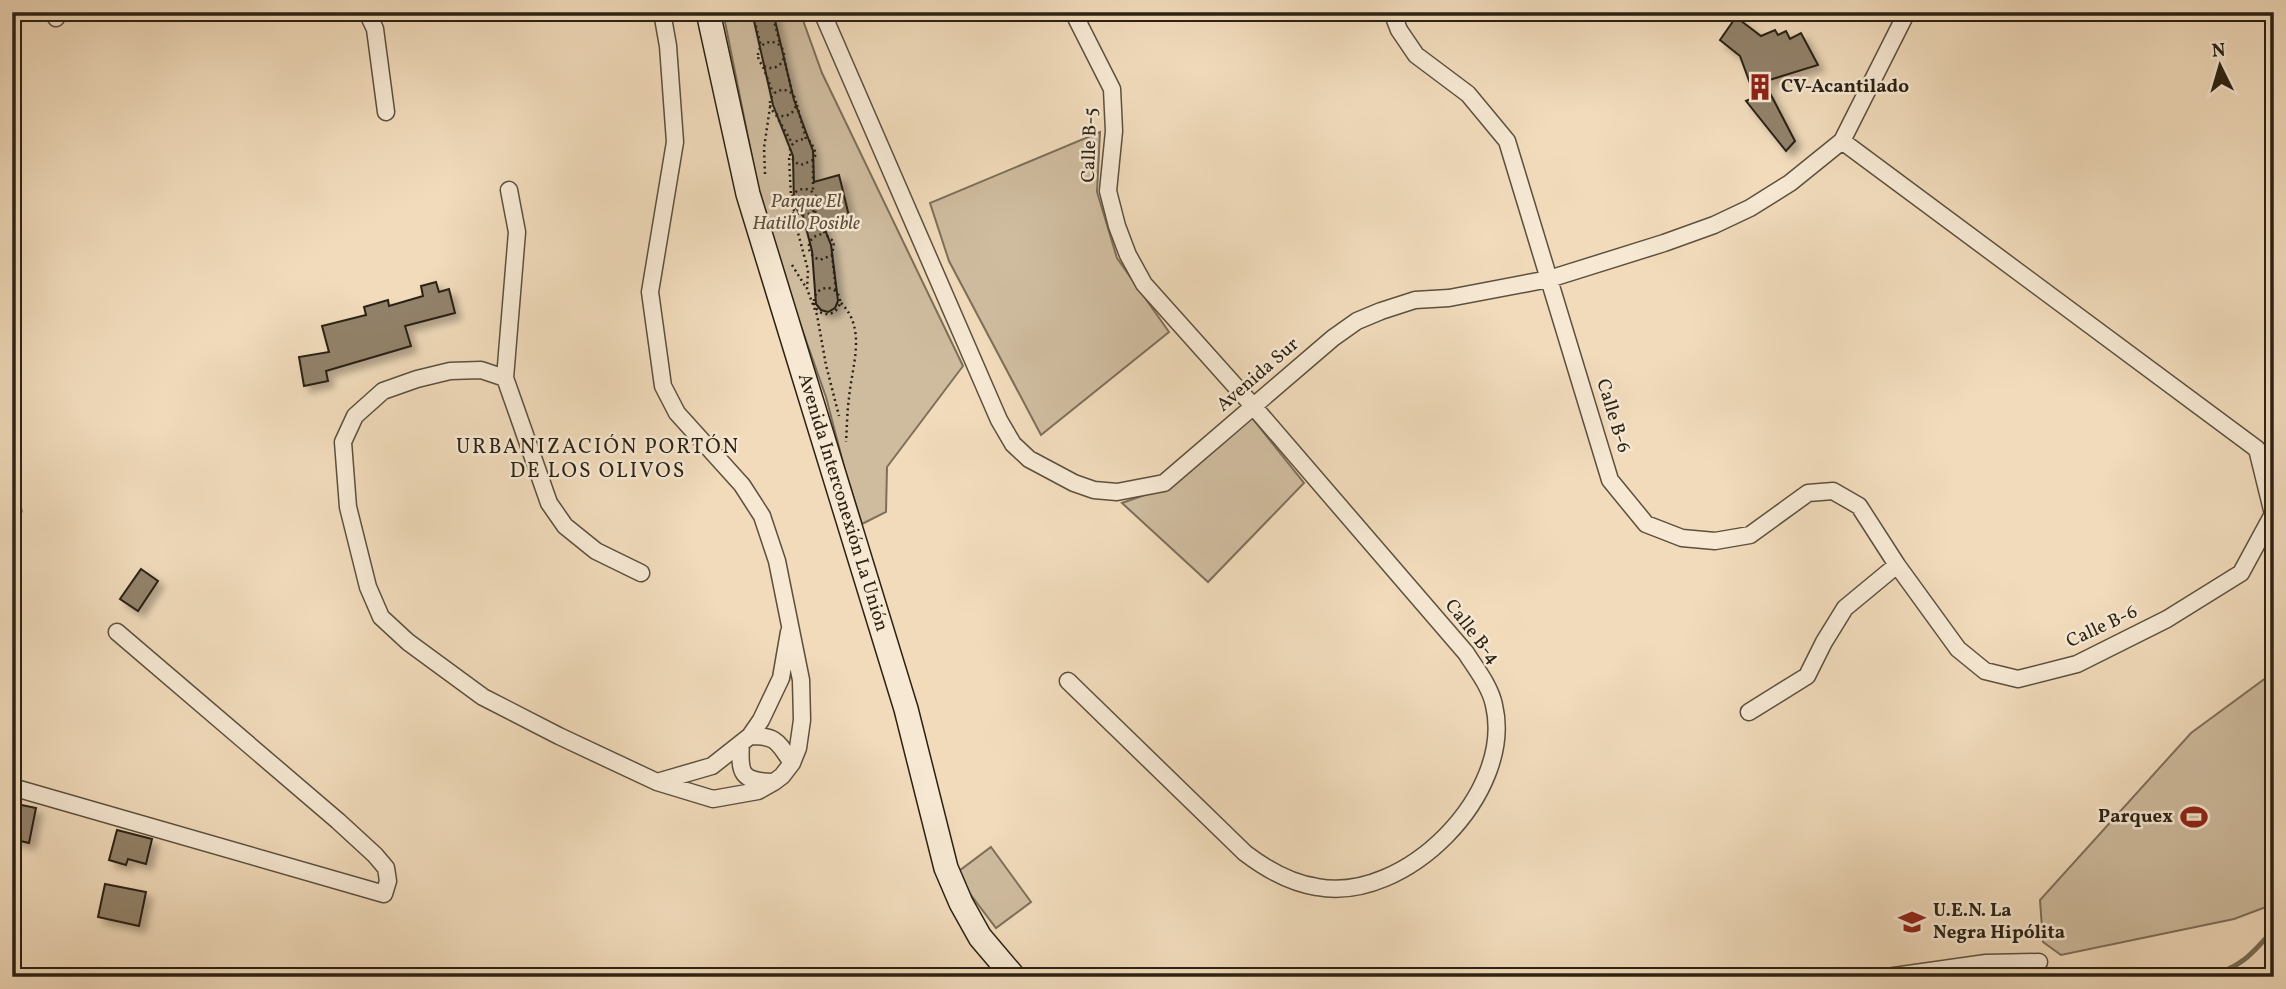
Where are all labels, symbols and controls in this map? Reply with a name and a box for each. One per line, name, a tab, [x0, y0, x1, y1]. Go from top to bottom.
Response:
north arrow	[2184, 32, 2254, 102]
text: N	[2211, 37, 2227, 65]
building icon: CV-Acantilado	[1745, 72, 1775, 102]
place label: CV-Acantilado	[1781, 74, 1909, 100]
street label: Calle B-5	[1076, 107, 1104, 183]
park label: Parque El Hatillo Posible	[752, 189, 860, 237]
street label: Avenida Sur	[1211, 332, 1305, 418]
street label: Avenida Interconexión La Unión	[791, 370, 894, 635]
street label: Calle B-6	[1589, 376, 1637, 456]
district label: URBANIZACIÓN PORTÓN DE LOS OLIVOS	[456, 433, 740, 486]
street label: Calle B-4	[1438, 594, 1506, 670]
street label: Calle B-6	[2062, 599, 2142, 655]
sports icon: Parquex	[2179, 802, 2209, 832]
place label: Parquex	[2098, 804, 2173, 830]
place label: U.E.N. La Negra Hipólita	[1933, 898, 2065, 946]
school or university icon: U.E.N. La Negra Hipólita	[1897, 907, 1927, 937]

